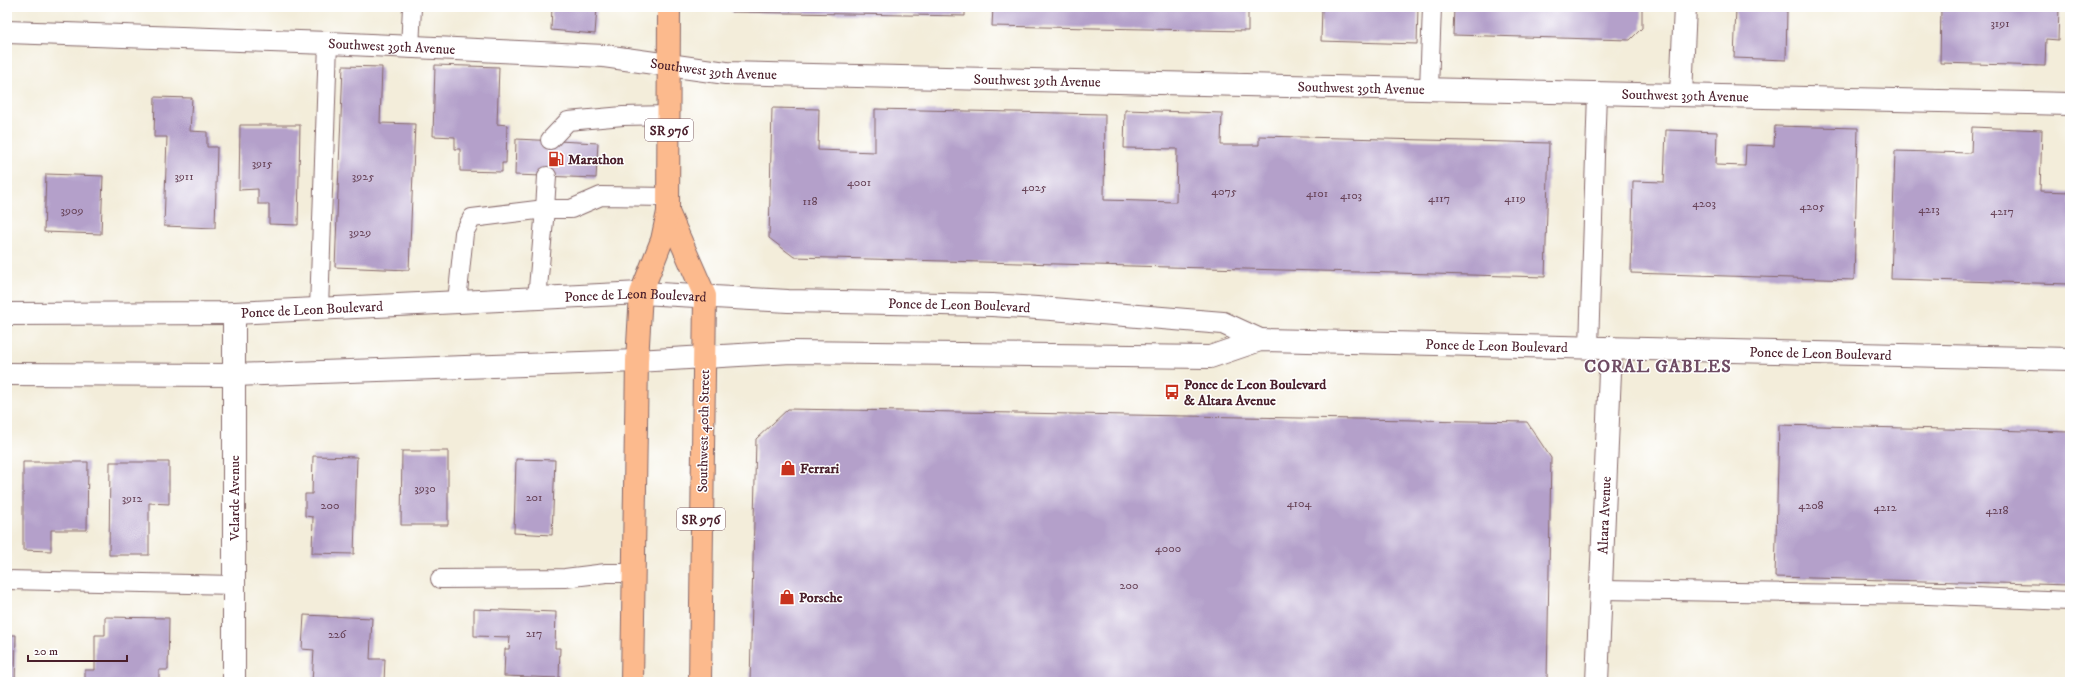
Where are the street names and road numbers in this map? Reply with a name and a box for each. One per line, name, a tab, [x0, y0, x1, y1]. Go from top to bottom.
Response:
street label: Southwest 39th Avenue	[328, 35, 456, 59]
street label: Southwest 39th Avenue	[649, 55, 777, 84]
street label: Southwest 39th Avenue	[973, 71, 1101, 92]
street label: Southwest 39th Avenue	[1297, 78, 1425, 99]
street label: Southwest 39th Avenue	[1621, 86, 1749, 107]
road number: SR 976	[645, 119, 693, 141]
street label: Ponce de Leon Boulevard	[564, 285, 707, 307]
street label: Ponce de Leon Boulevard	[888, 295, 1031, 318]
street label: Ponce de Leon Boulevard	[240, 298, 383, 323]
street label: Ponce de Leon Boulevard	[1425, 336, 1568, 357]
street label: Ponce de Leon Boulevard	[1749, 343, 1892, 365]
street label: Southwest 40th Street	[694, 369, 714, 493]
street label: Velarde Avenue	[226, 455, 244, 542]
street label: Altara Avenue	[1594, 476, 1616, 555]
road number: SR 976	[677, 508, 725, 530]

